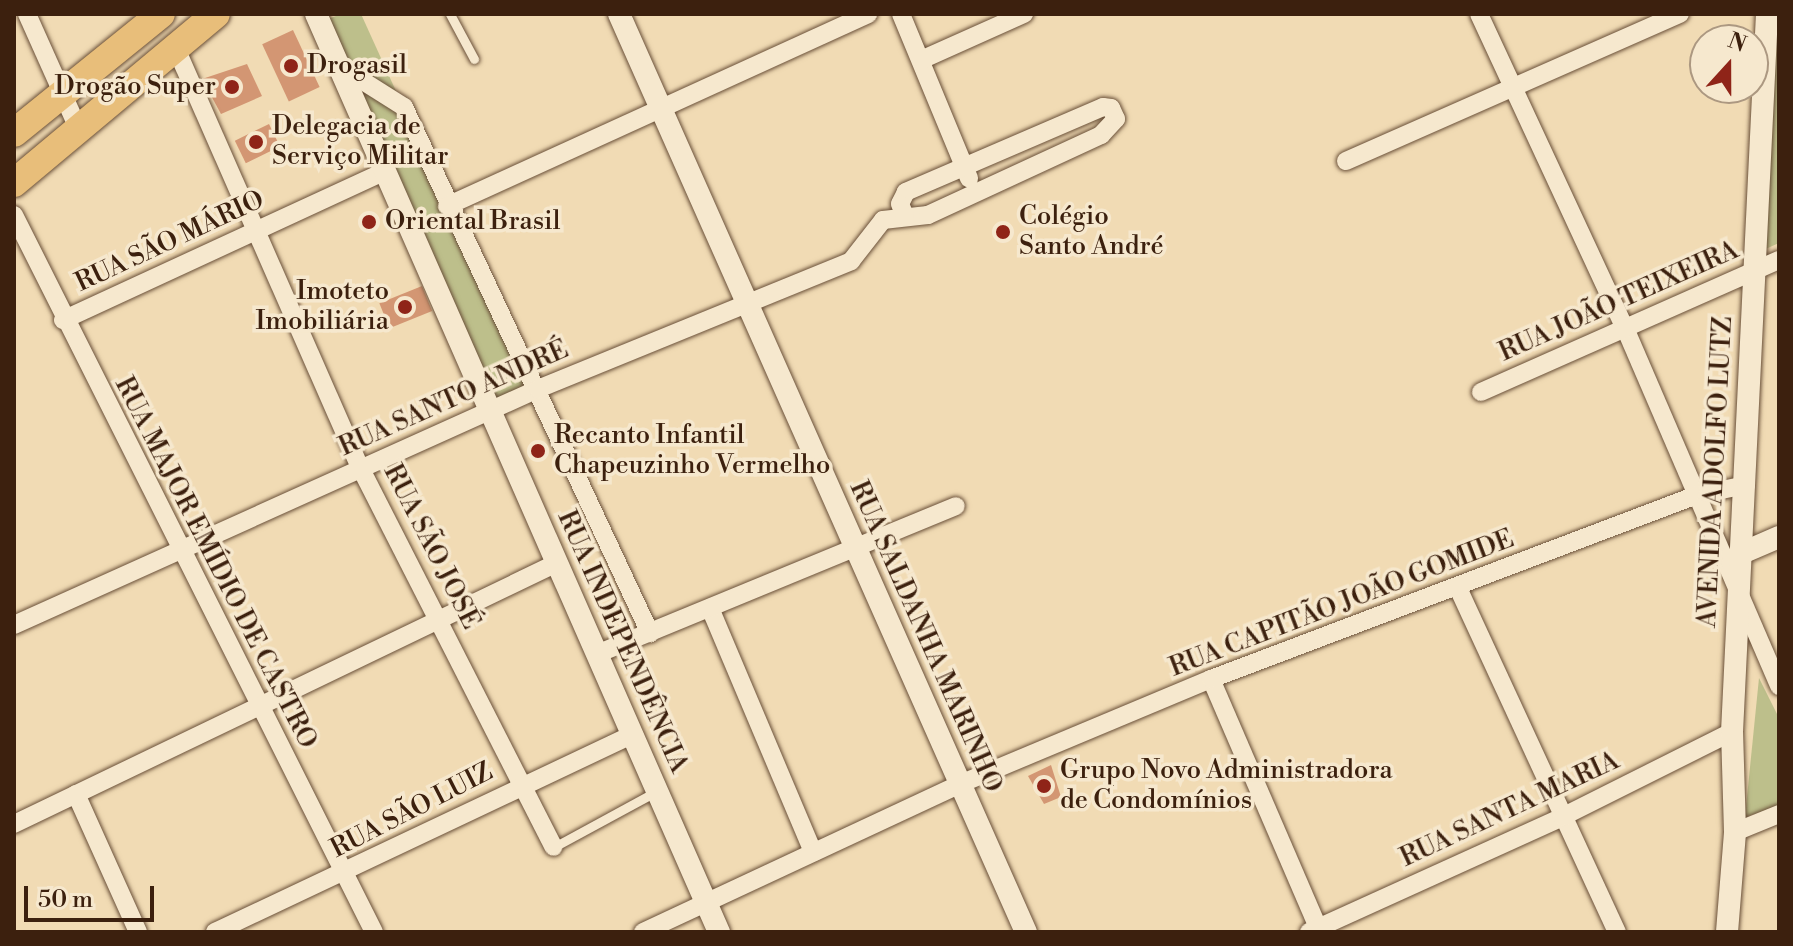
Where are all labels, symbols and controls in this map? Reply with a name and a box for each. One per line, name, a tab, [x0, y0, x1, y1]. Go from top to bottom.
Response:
north arrow	[1689, 24, 1769, 104]
text: N	[1724, 27, 1750, 59]
place label: Drogasil	[307, 50, 407, 82]
marker: Drogasil	[282, 57, 300, 75]
place label: Drogão Super	[55, 71, 216, 103]
marker: Drogão Super	[223, 78, 241, 96]
place label: Delegacia de Serviço Militar	[272, 111, 448, 172]
marker: Delegacia de Serviço Militar	[247, 133, 265, 151]
street label: RUA SÃO MÁRIO	[71, 185, 269, 299]
place label: Colégio Santo André	[1019, 201, 1164, 262]
place label: Oriental Brasil	[385, 206, 560, 238]
marker: Oriental Brasil	[360, 213, 378, 231]
marker: Colégio Santo André	[994, 223, 1012, 241]
street label: RUA JOÃO TEIXEIRA	[1494, 235, 1744, 369]
place label: Imoteto Imobiliária	[255, 276, 389, 338]
marker: Imoteto Imobiliária	[396, 298, 414, 316]
street label: AVENIDA ADOLFO LUTZ	[1692, 316, 1740, 628]
street label: RUA SANTO ANDRÉ	[334, 334, 574, 464]
street label: RUA MAJOR EMÍDIO DE CASTRO	[107, 372, 323, 754]
place label: Recanto Infantil Chapeuzinho Vermelho	[554, 420, 830, 482]
marker: Recanto Infantil Chapeuzinho Vermelho	[529, 442, 547, 460]
street label: RUA SÃO JOSÉ	[376, 459, 486, 635]
street label: RUA SALDANHA MARINHO	[842, 476, 1008, 798]
street label: RUA INDEPENDÊNCIA	[550, 506, 694, 778]
street label: RUA CAPITÃO JOÃO GOMIDE	[1165, 524, 1519, 684]
street label: RUA SANTA MARIA	[1396, 746, 1624, 874]
place label: Grupo Novo Administradora de Condomínios	[1060, 755, 1393, 816]
street label: RUA SÃO LUIZ	[326, 757, 498, 865]
marker: Grupo Novo Administradora de Condomínios	[1035, 777, 1053, 795]
scale bar	[28, 870, 158, 920]
text: 50 m	[38, 885, 93, 915]

